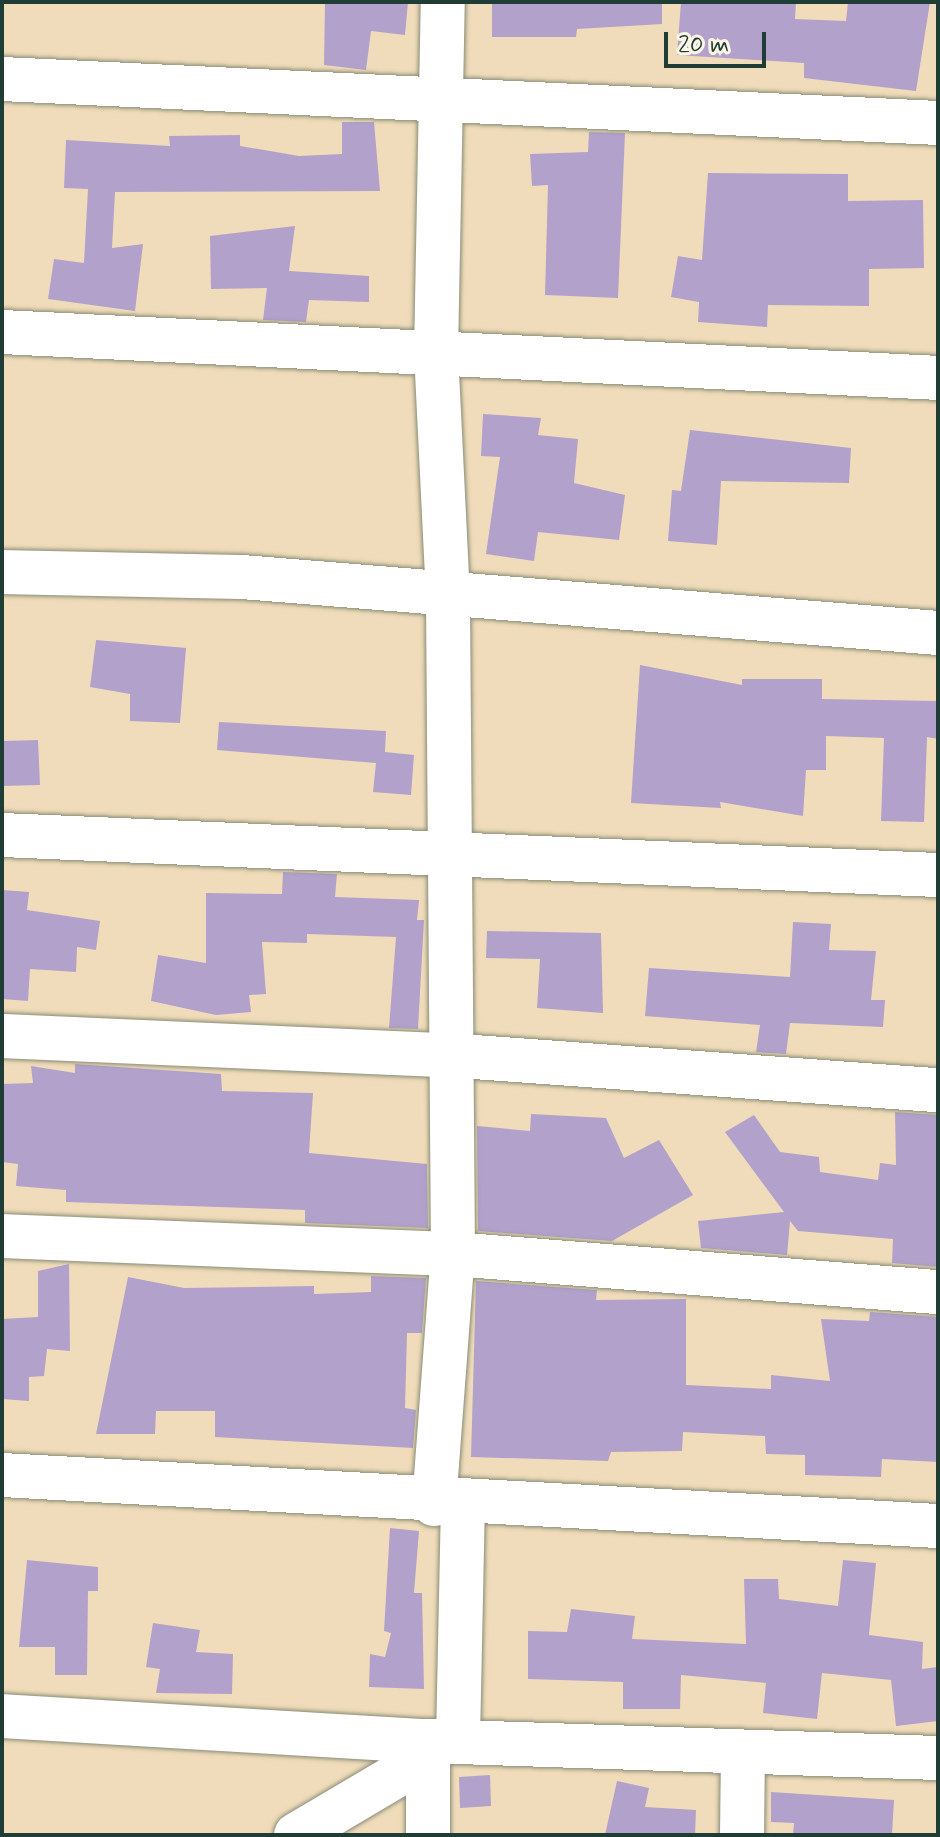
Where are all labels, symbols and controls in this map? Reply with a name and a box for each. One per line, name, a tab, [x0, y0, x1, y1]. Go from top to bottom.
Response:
scale bar	[668, 16, 770, 66]
text: 20 m	[678, 30, 729, 61]

